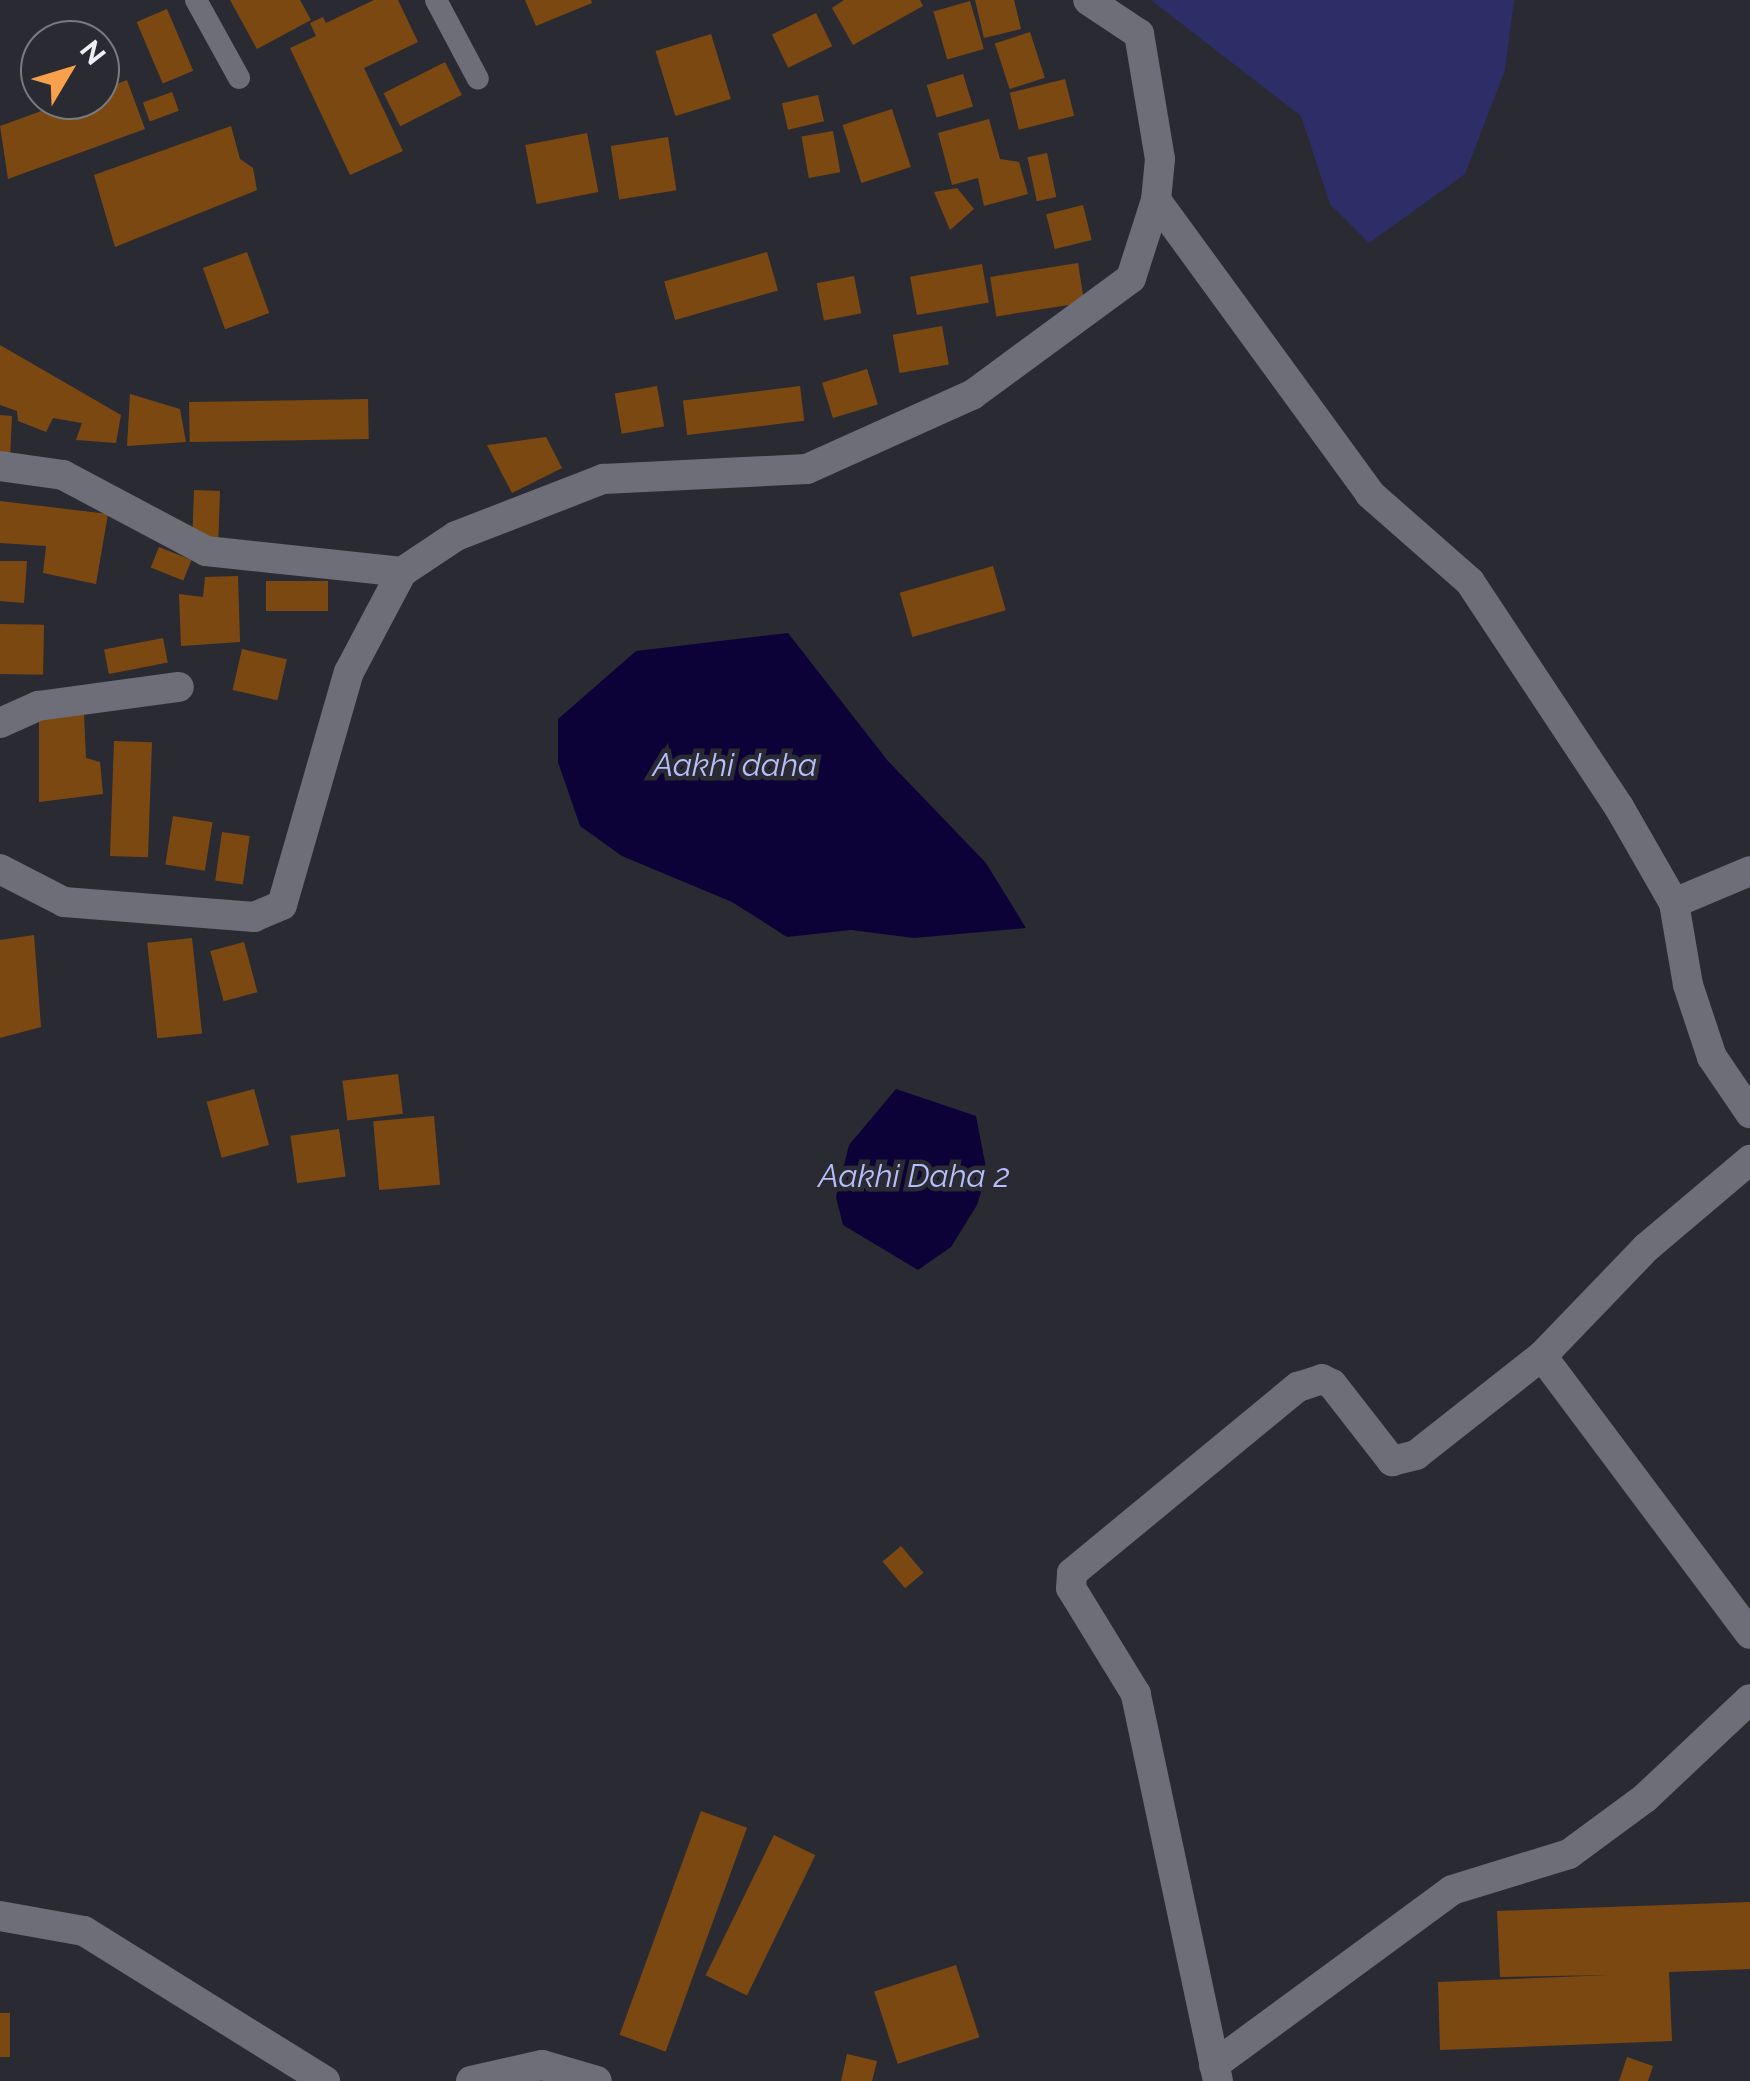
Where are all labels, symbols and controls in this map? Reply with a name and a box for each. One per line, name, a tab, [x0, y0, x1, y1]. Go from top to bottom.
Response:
north arrow	[20, 20, 120, 120]
text: N	[73, 34, 112, 71]
water label: Aakhi daha	[653, 746, 817, 784]
water label: Aakhi Daha 2	[818, 1157, 1010, 1195]

